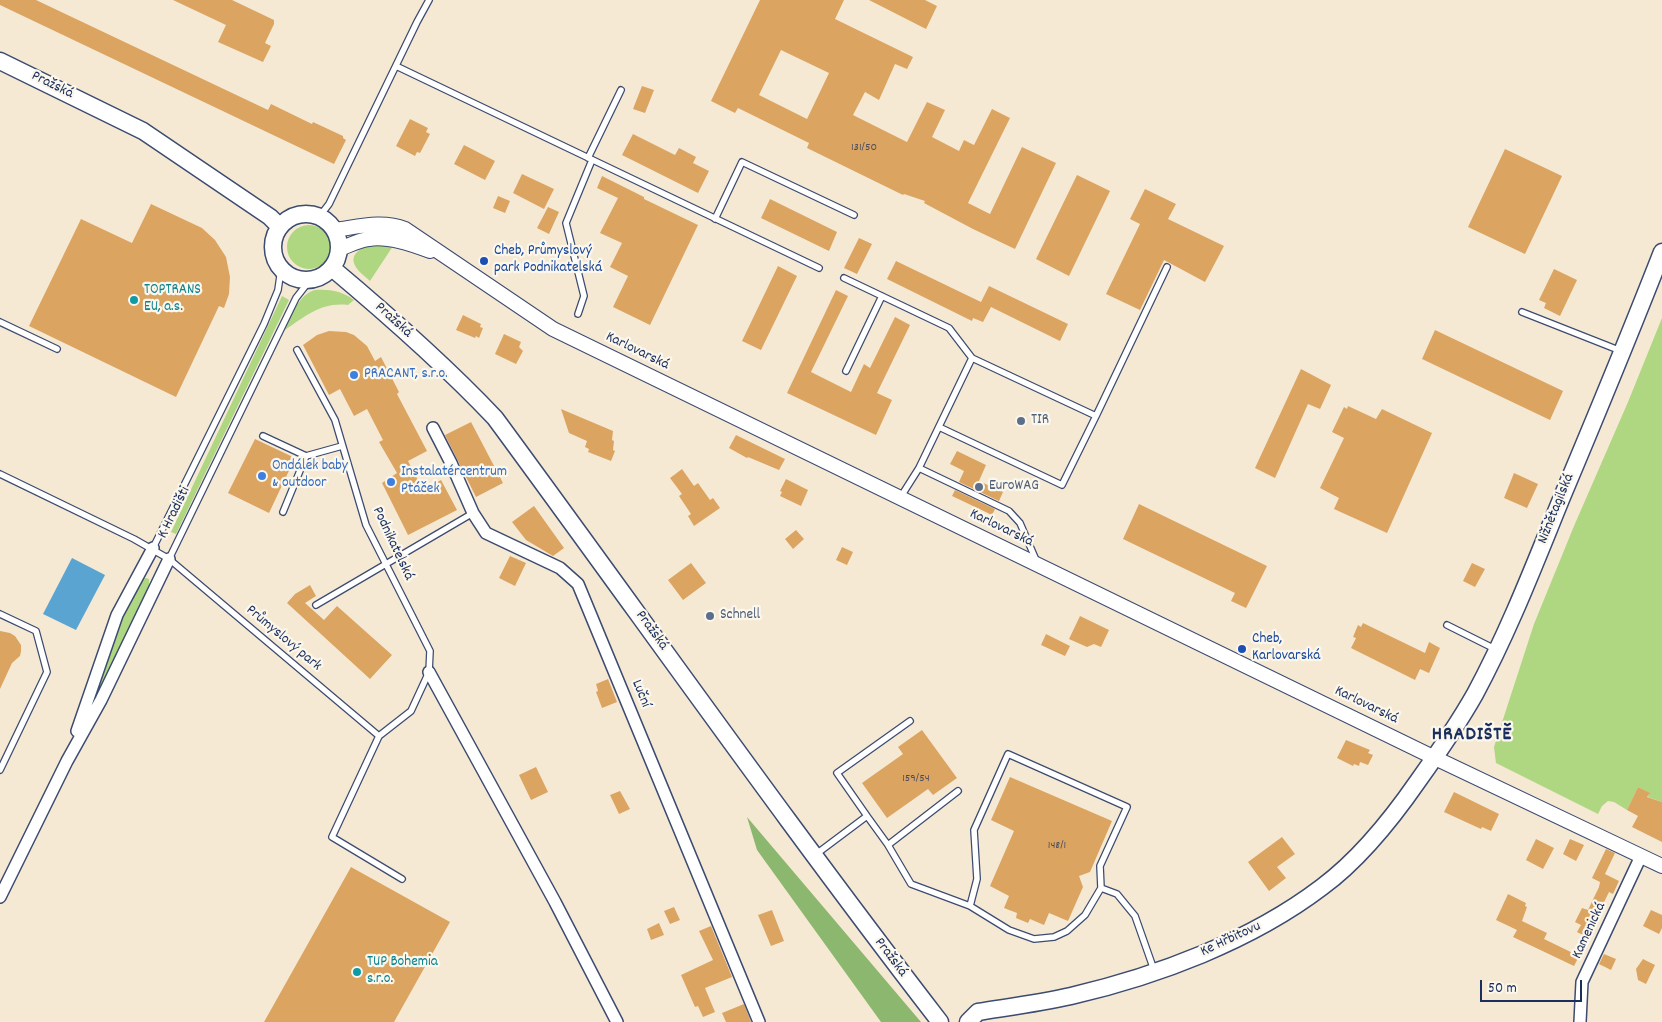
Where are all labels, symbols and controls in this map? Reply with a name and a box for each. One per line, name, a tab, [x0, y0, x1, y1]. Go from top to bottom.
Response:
street label: Pražská	[28, 68, 76, 104]
house number: 131/50	[851, 141, 877, 155]
place label: Cheb, Průmyslový park Podnikatelská	[494, 243, 602, 278]
marker: Cheb, Průmyslový park Podnikatelská	[478, 255, 490, 267]
place label: TOPTRANS EU, a.s.	[144, 282, 201, 317]
marker: TOPTRANS EU, a.s.	[128, 294, 140, 306]
street label: Pražská	[370, 299, 416, 343]
street label: Karlovarská	[602, 329, 672, 375]
place label: PRACANT, s.r.o.	[364, 366, 448, 384]
marker: PRACANT, s.r.o.	[348, 369, 360, 381]
place label: TIR	[1031, 412, 1049, 430]
marker: TIR	[1015, 415, 1027, 427]
place label: Ondálek baby & outdoor	[272, 458, 348, 493]
place label: Instalatércentrum Ptáček	[401, 464, 507, 499]
marker: Ondálek baby & outdoor	[256, 470, 268, 482]
street label: Nižnětagilská	[1535, 471, 1579, 547]
marker: Instalatércentrum Ptáček	[385, 476, 397, 488]
place label: EuroWAG	[989, 478, 1039, 496]
marker: EuroWAG	[973, 481, 985, 493]
street label: K Hradišti	[155, 484, 195, 542]
street label: Podnikatelská	[367, 504, 417, 584]
street label: Karlovarská	[966, 506, 1036, 552]
street label: Průmyslový park	[242, 602, 324, 676]
place label: Schnell	[720, 607, 760, 625]
street label: Pražská	[631, 608, 671, 654]
marker: Schnell	[704, 610, 716, 622]
place label: Cheb, Karlovarská	[1252, 631, 1321, 666]
marker: Cheb, Karlovarská	[1236, 643, 1248, 655]
street label: Luční	[626, 677, 654, 711]
street label: Karlovarská	[1331, 683, 1401, 729]
district label: HRADIŠTĚ	[1431, 724, 1513, 748]
house number: 159/54	[902, 772, 930, 786]
house number: 148/1	[1048, 839, 1066, 853]
street label: Kamenická	[1569, 900, 1611, 962]
street label: Ke Hřbitovu	[1198, 918, 1264, 962]
street label: Pražská	[869, 935, 911, 981]
place label: TUP Bohemia s.r.o.	[367, 954, 438, 989]
marker: TUP Bohemia s.r.o.	[351, 966, 363, 978]
scale bar	[1482, 970, 1584, 1002]
text: 50 m	[1488, 978, 1517, 1000]

